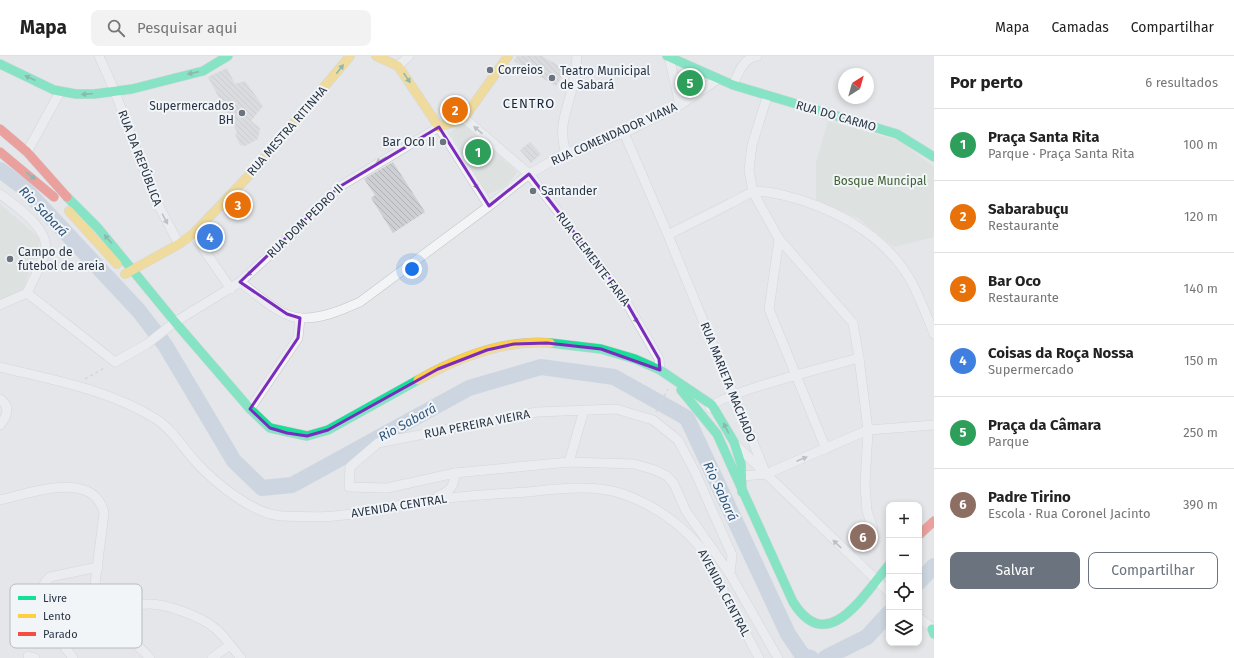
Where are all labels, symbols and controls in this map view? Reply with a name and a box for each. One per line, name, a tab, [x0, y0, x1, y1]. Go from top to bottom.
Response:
search box	[91, 10, 371, 46]
text: Mapa	[20, 16, 67, 39]
icon: search	[105, 17, 127, 39]
text: Pesquisar aqui	[137, 19, 237, 37]
text: Mapa	[995, 19, 1029, 36]
text: Camadas	[1051, 19, 1109, 36]
text: Compartilhar	[1131, 19, 1214, 36]
one-way arrow	[335, 63, 344, 74]
place label: Correios	[498, 63, 543, 77]
place label: Teatro Municipal de Sabará	[560, 64, 651, 92]
marker: Correios	[485, 65, 495, 75]
pin: 5	[677, 68, 703, 98]
north arrow	[838, 68, 874, 104]
one-way arrow	[187, 70, 199, 76]
text: Por perto	[950, 72, 1023, 93]
one-way arrow	[403, 73, 411, 83]
marker: Teatro Municipal de Sabará	[547, 73, 557, 83]
one-way arrow	[24, 75, 36, 81]
text: 6 resultados	[1145, 75, 1218, 90]
street label: RUA MESTRA RITINHA	[244, 83, 330, 179]
one-way arrow	[81, 91, 93, 98]
pin: 2	[442, 95, 468, 125]
district label: CENTRO	[503, 96, 555, 111]
street label: RUA DO CARMO	[794, 98, 878, 134]
place label: Supermercados BH	[149, 99, 234, 127]
street label: RUA COMENDADOR VIANA	[549, 100, 679, 168]
street label: RUA DA REPÚBLICA	[115, 108, 166, 208]
marker: Supermercados BH	[237, 108, 247, 118]
one-way arrow	[473, 126, 483, 135]
text: Praça Santa Rita	[988, 128, 1099, 146]
place label: Bar Oco II	[382, 135, 435, 149]
marker: Bar Oco II	[438, 137, 448, 147]
pin: 1	[465, 137, 491, 167]
text: 1	[960, 137, 966, 152]
text: 100 m	[1183, 137, 1218, 152]
text: Parque · Praça Santa Rita	[988, 146, 1135, 161]
one-way arrow	[375, 157, 387, 164]
one-way arrow	[25, 171, 36, 180]
park label: Bosque Muncipal	[833, 174, 927, 188]
one-way arrow	[471, 179, 479, 189]
street label: RUA DOM PEDRO II	[264, 181, 346, 261]
water label: Rio Sabará	[16, 183, 71, 239]
place label: Santander	[541, 184, 598, 198]
marker: Santander	[528, 186, 538, 196]
pin: 3	[225, 190, 251, 220]
text: Sabarabuçu	[988, 200, 1069, 218]
street label: RUA CLEMENTE FARIA	[553, 209, 633, 309]
text: 2	[960, 209, 966, 224]
text: 120 m	[1184, 209, 1218, 224]
one-way arrow	[162, 213, 169, 225]
text: Restaurante	[988, 218, 1059, 233]
pin: 4	[197, 222, 223, 252]
one-way arrow	[103, 234, 112, 245]
place label: Campo de futebol de areia	[18, 245, 105, 273]
marker: Campo de futebol de areia	[5, 254, 15, 264]
your location	[402, 259, 422, 279]
one-way arrow	[246, 267, 257, 276]
text: Bar Oco	[988, 272, 1041, 290]
text: 3	[960, 281, 966, 296]
text: 140 m	[1184, 281, 1218, 296]
text: Restaurante	[988, 290, 1059, 305]
one-way arrow	[632, 312, 638, 323]
street label: RUA MARIETA MACHADO	[698, 320, 758, 444]
text: Coisas da Roça Nossa	[988, 344, 1134, 362]
text: 4	[959, 353, 967, 368]
text: 150 m	[1184, 353, 1218, 368]
text: Supermercado	[988, 362, 1074, 377]
water label: Rio Sabará	[376, 400, 439, 444]
street label: RUA PEREIRA VIEIRA	[423, 407, 531, 441]
text: Praça da Câmara	[988, 416, 1101, 434]
one-way arrow	[723, 422, 729, 434]
text: 5	[960, 425, 966, 440]
text: 250 m	[1183, 425, 1218, 440]
text: Parque	[988, 434, 1029, 449]
one-way arrow	[797, 456, 808, 462]
water label: Rio Sabará	[700, 459, 741, 523]
text: Padre Tirino	[988, 488, 1071, 506]
street label: AVENIDA CENTRAL	[350, 492, 448, 520]
text: 6	[959, 497, 967, 512]
text: 390 m	[1183, 497, 1218, 512]
map controls	[886, 502, 922, 646]
button: +	[886, 502, 922, 538]
text: Escola · Rua Coronel Jacinto	[988, 506, 1151, 521]
pin: 6	[850, 522, 876, 552]
button: −	[886, 538, 922, 574]
one-way arrow	[832, 539, 842, 548]
street label: AVENIDA CENTRAL	[695, 547, 753, 639]
button: Salvar	[950, 552, 1080, 589]
button: Compartilhar	[1088, 552, 1218, 589]
button: locate	[886, 574, 922, 610]
legend	[10, 584, 142, 648]
text: Livre	[43, 592, 67, 605]
text: Lento	[43, 610, 71, 623]
button: layers	[886, 610, 922, 646]
text: Parado	[43, 628, 78, 641]

